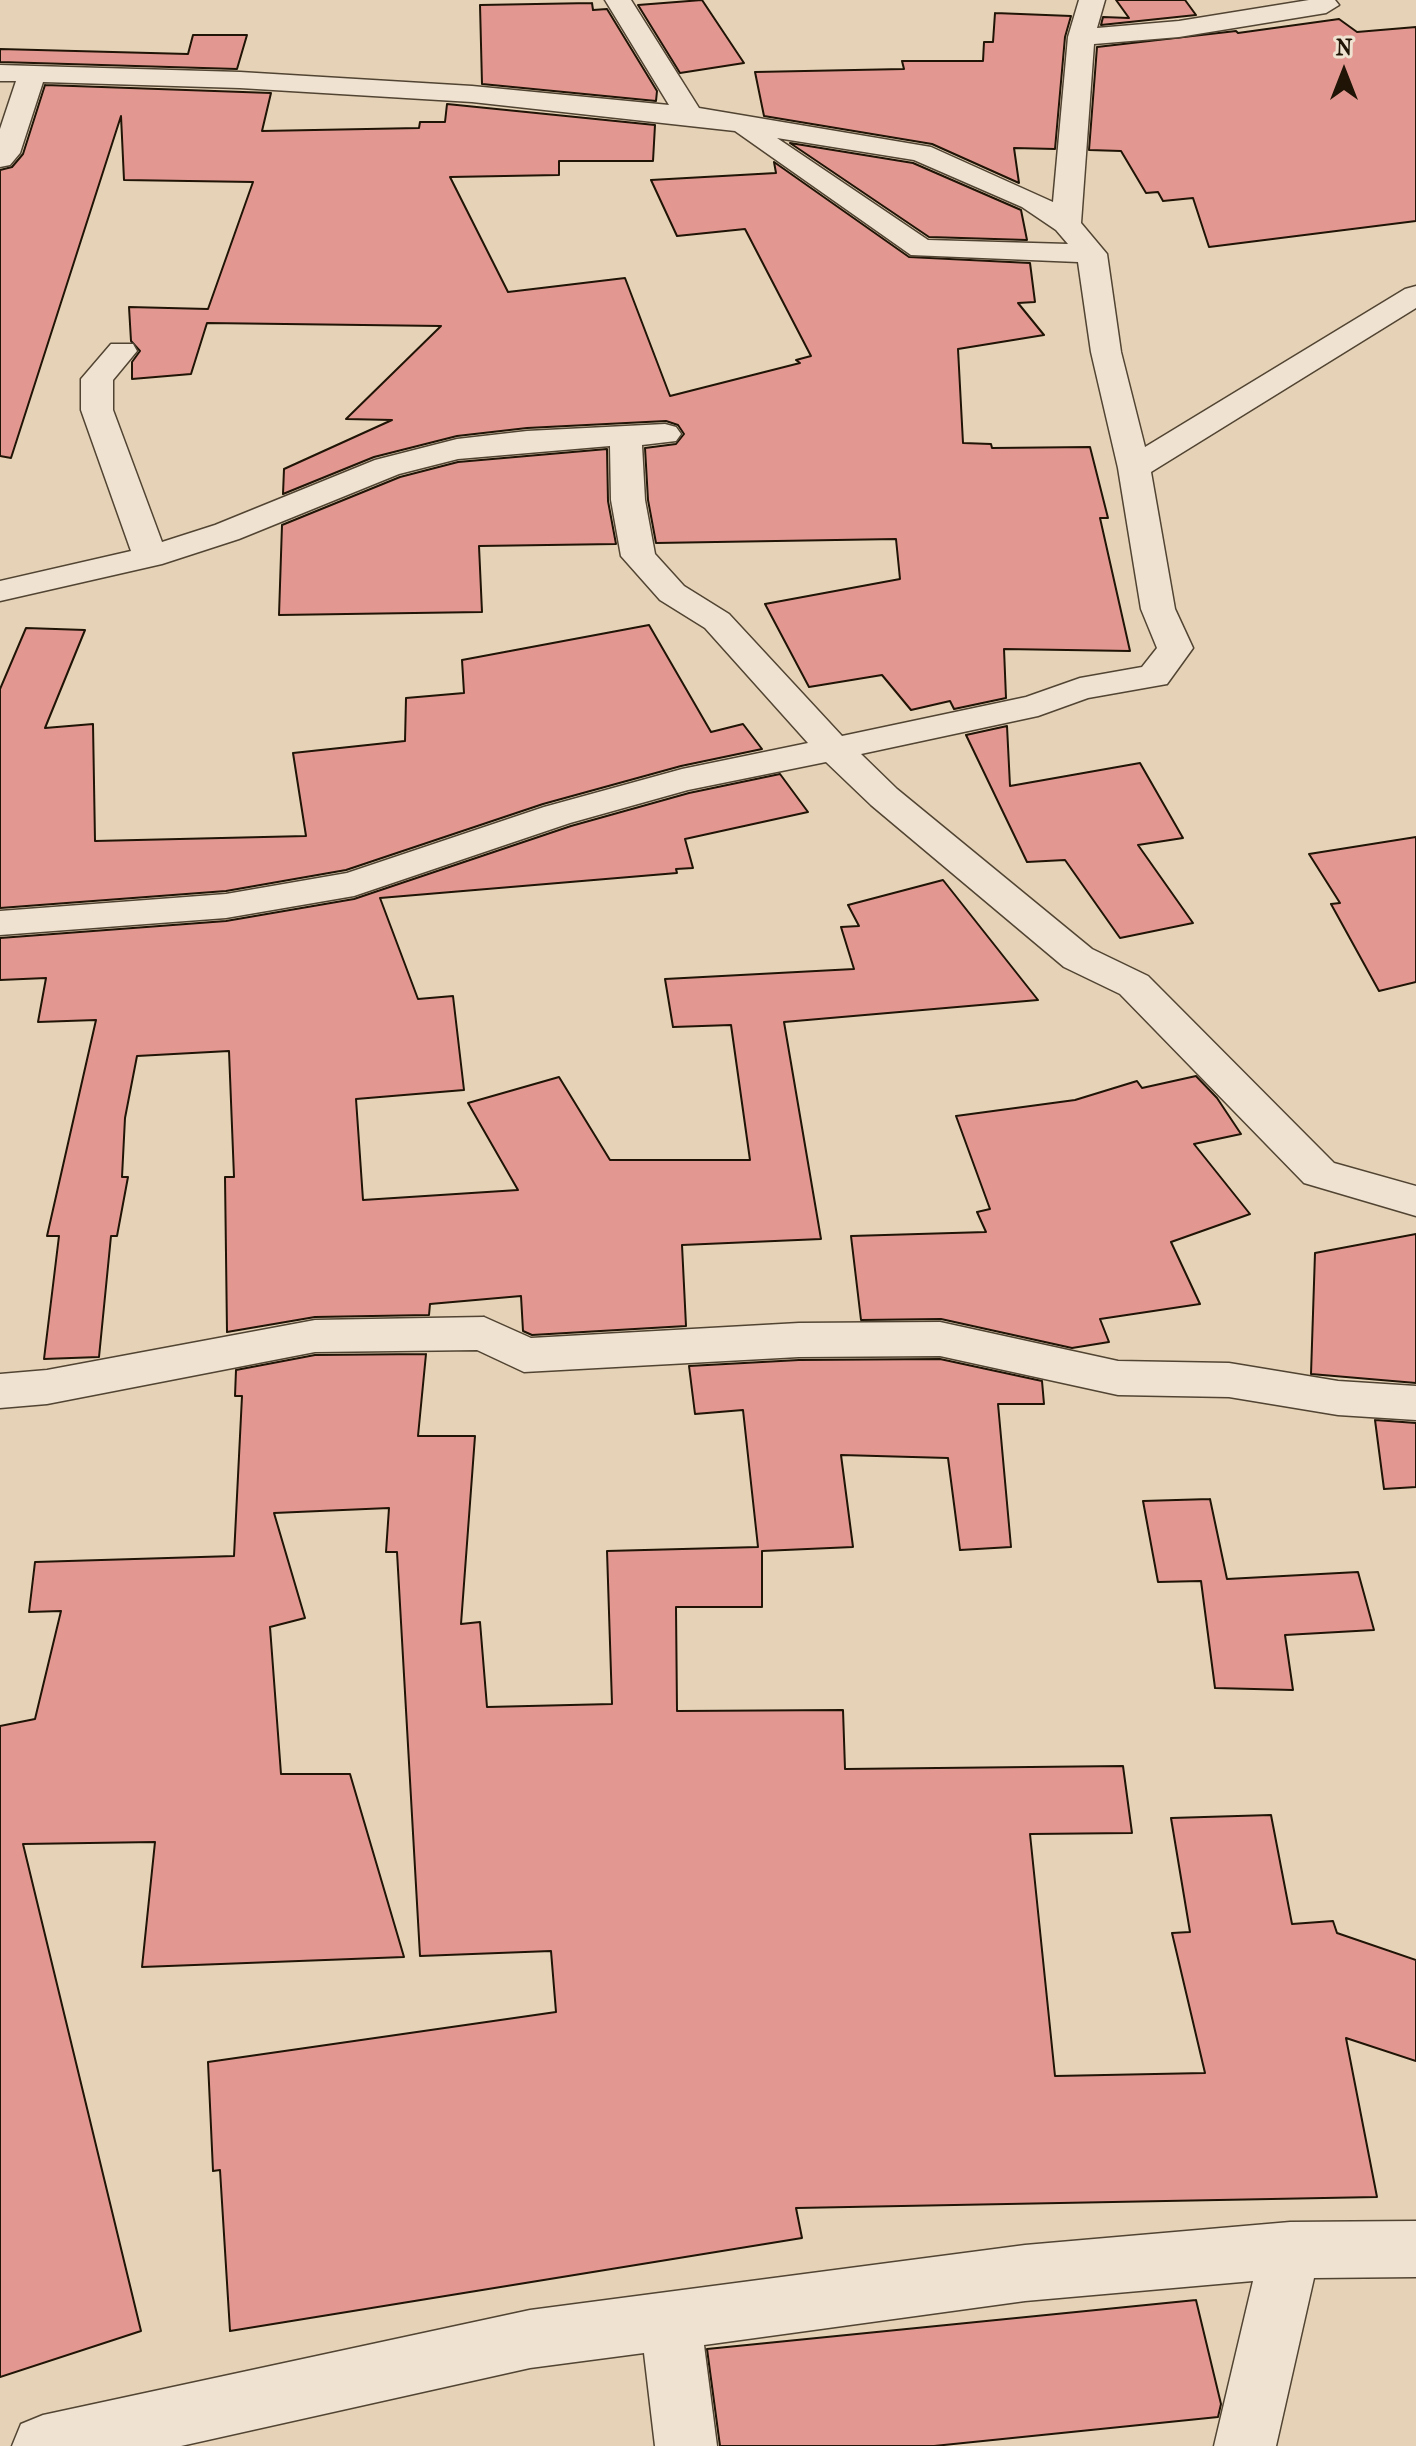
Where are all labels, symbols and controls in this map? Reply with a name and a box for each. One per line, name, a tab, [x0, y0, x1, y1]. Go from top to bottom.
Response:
north arrow	[1304, 32, 1384, 112]
text: N	[1336, 35, 1352, 61]

